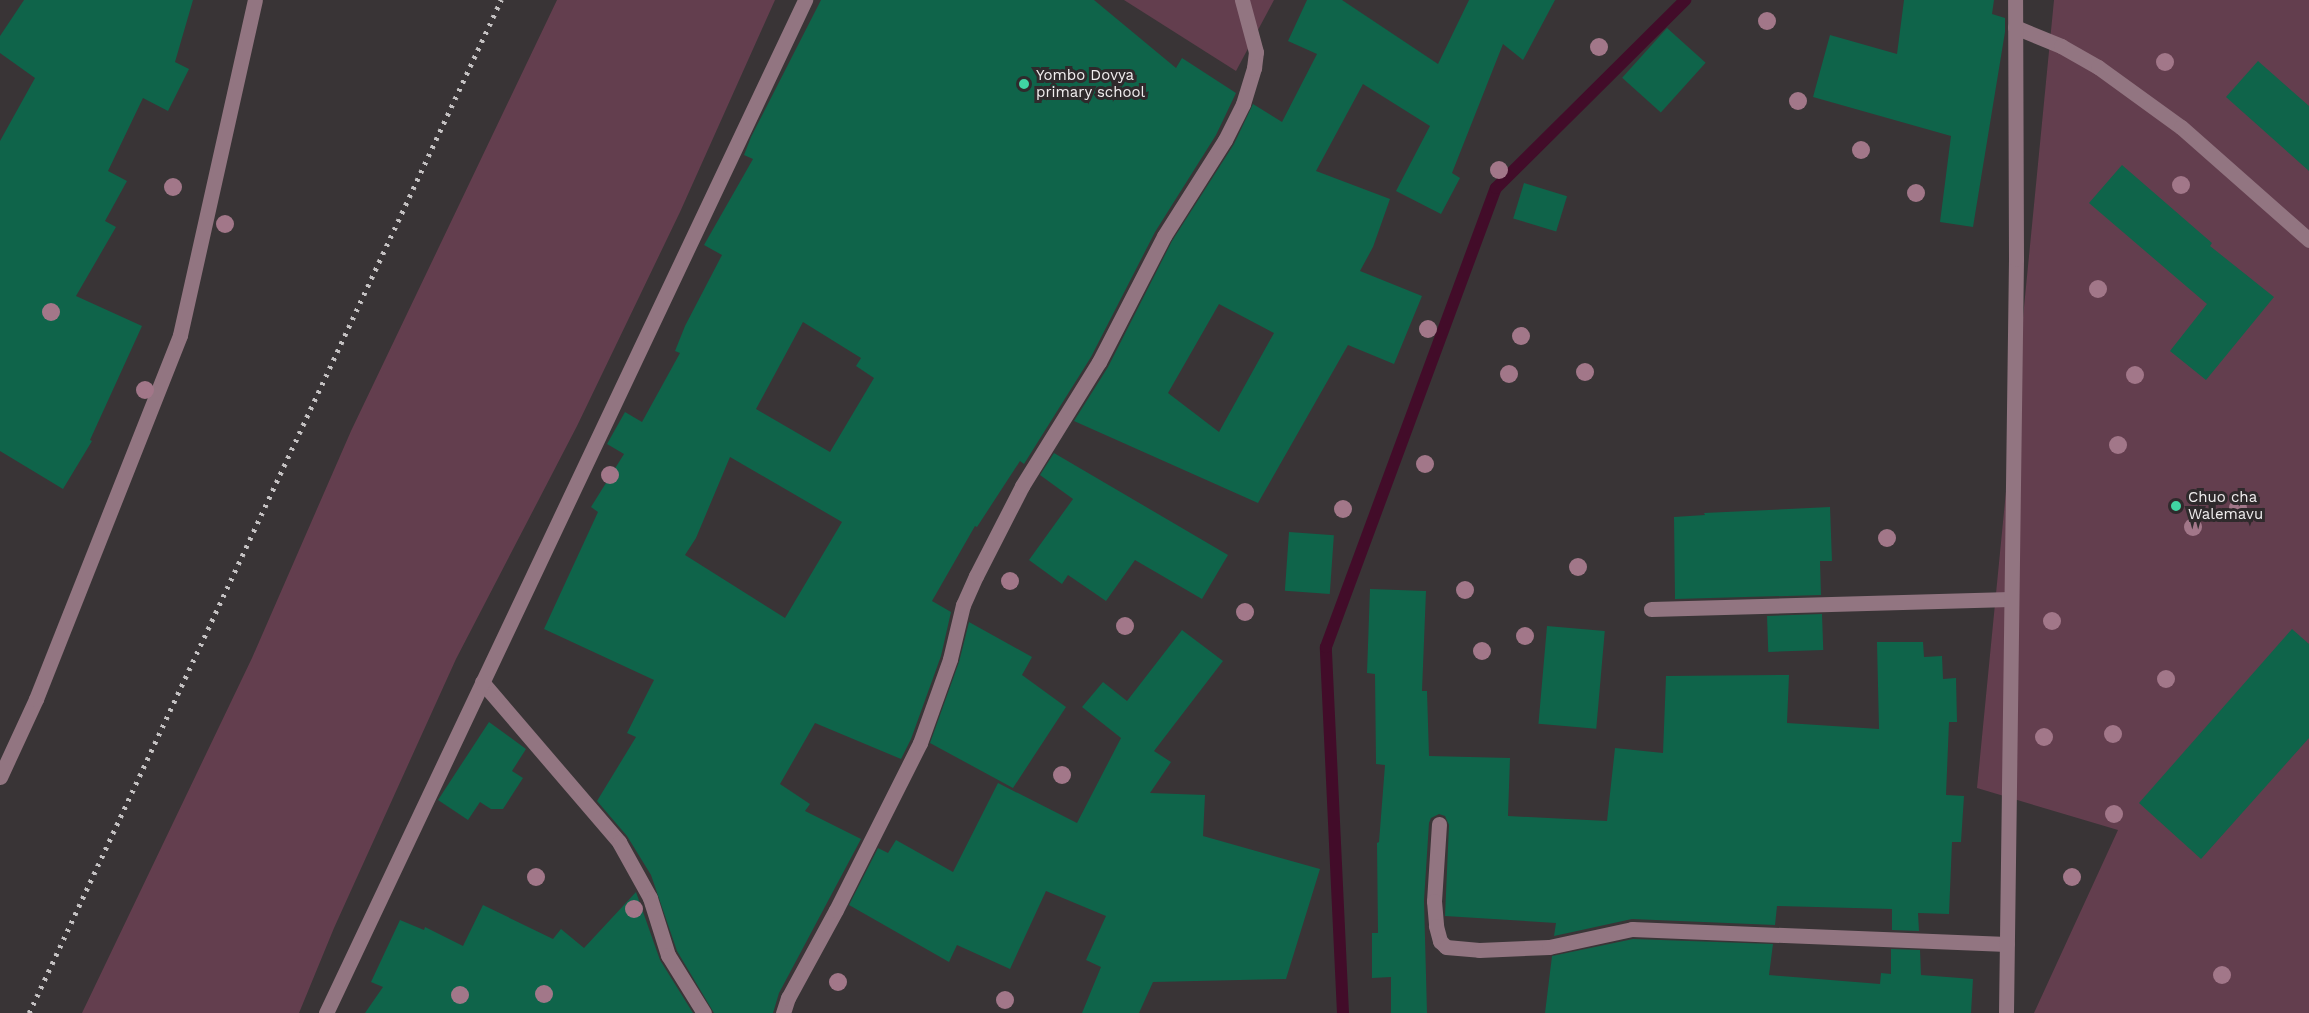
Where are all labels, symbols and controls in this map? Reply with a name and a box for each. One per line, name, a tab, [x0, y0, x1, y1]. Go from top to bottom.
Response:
place label: Yombo Dovya primary school	[1036, 66, 1145, 101]
marker: Yombo Dovya primary school	[1017, 77, 1031, 91]
place label: Chuo cha Walemavu	[2188, 488, 2263, 523]
marker: Chuo cha Walemavu	[2169, 499, 2183, 513]

